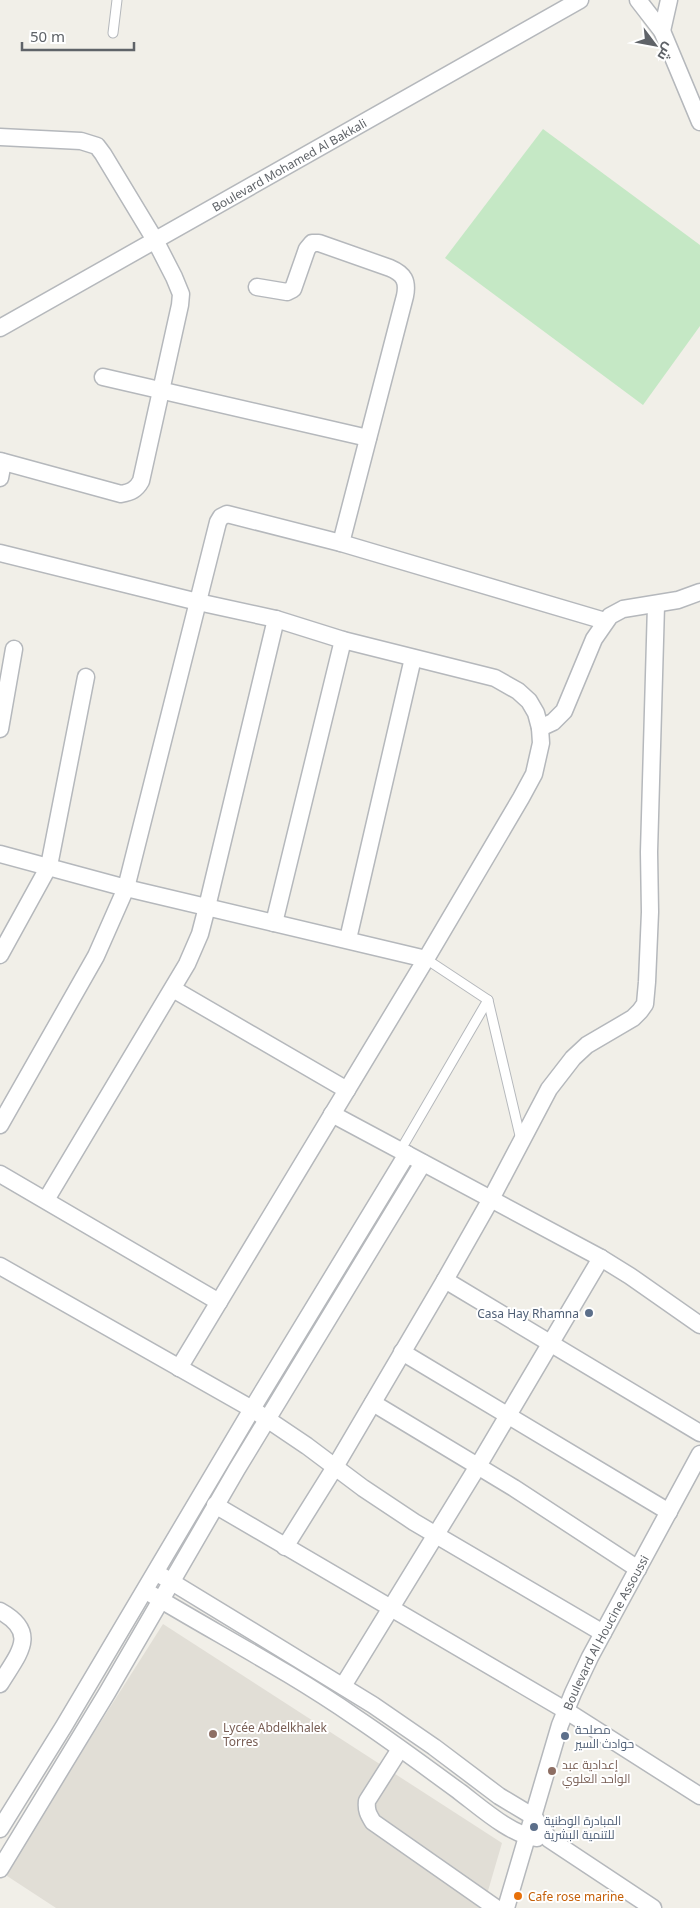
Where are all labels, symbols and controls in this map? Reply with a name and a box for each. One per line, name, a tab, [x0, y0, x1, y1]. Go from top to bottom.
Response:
scale bar	[22, 20, 135, 52]
north arrow	[630, 20, 680, 70]
text: 50 m	[30, 26, 65, 46]
text: ش	[654, 40, 679, 65]
street label: Boulevard Mohamed Al Bakkali	[209, 114, 369, 215]
place label: Casa Hay Rhamna	[477, 1305, 579, 1322]
marker: Casa Hay Rhamna	[583, 1307, 595, 1319]
street label: Boulevard Al Houcine Assoussi	[559, 1552, 652, 1712]
place label: Lycée Abdelkhalek Torres	[223, 1719, 328, 1750]
place label: مصلحة حوادث السير	[574, 1721, 634, 1752]
marker: Lycée Abdelkhalek Torres	[207, 1728, 219, 1740]
marker: مصلحة حوادث السير	[559, 1730, 571, 1742]
place label: إعدادية عبد الواحد العلوي	[562, 1756, 630, 1789]
marker: إعدادية عبد الواحد العلوي	[546, 1765, 558, 1777]
place label: المبادرة الوطنية للتنمية البشرية	[544, 1812, 621, 1843]
marker: المبادرة الوطنية للتنمية البشرية	[528, 1821, 540, 1833]
place label: Cafe rose marine	[528, 1888, 624, 1905]
marker: Cafe rose marine	[512, 1890, 524, 1902]

